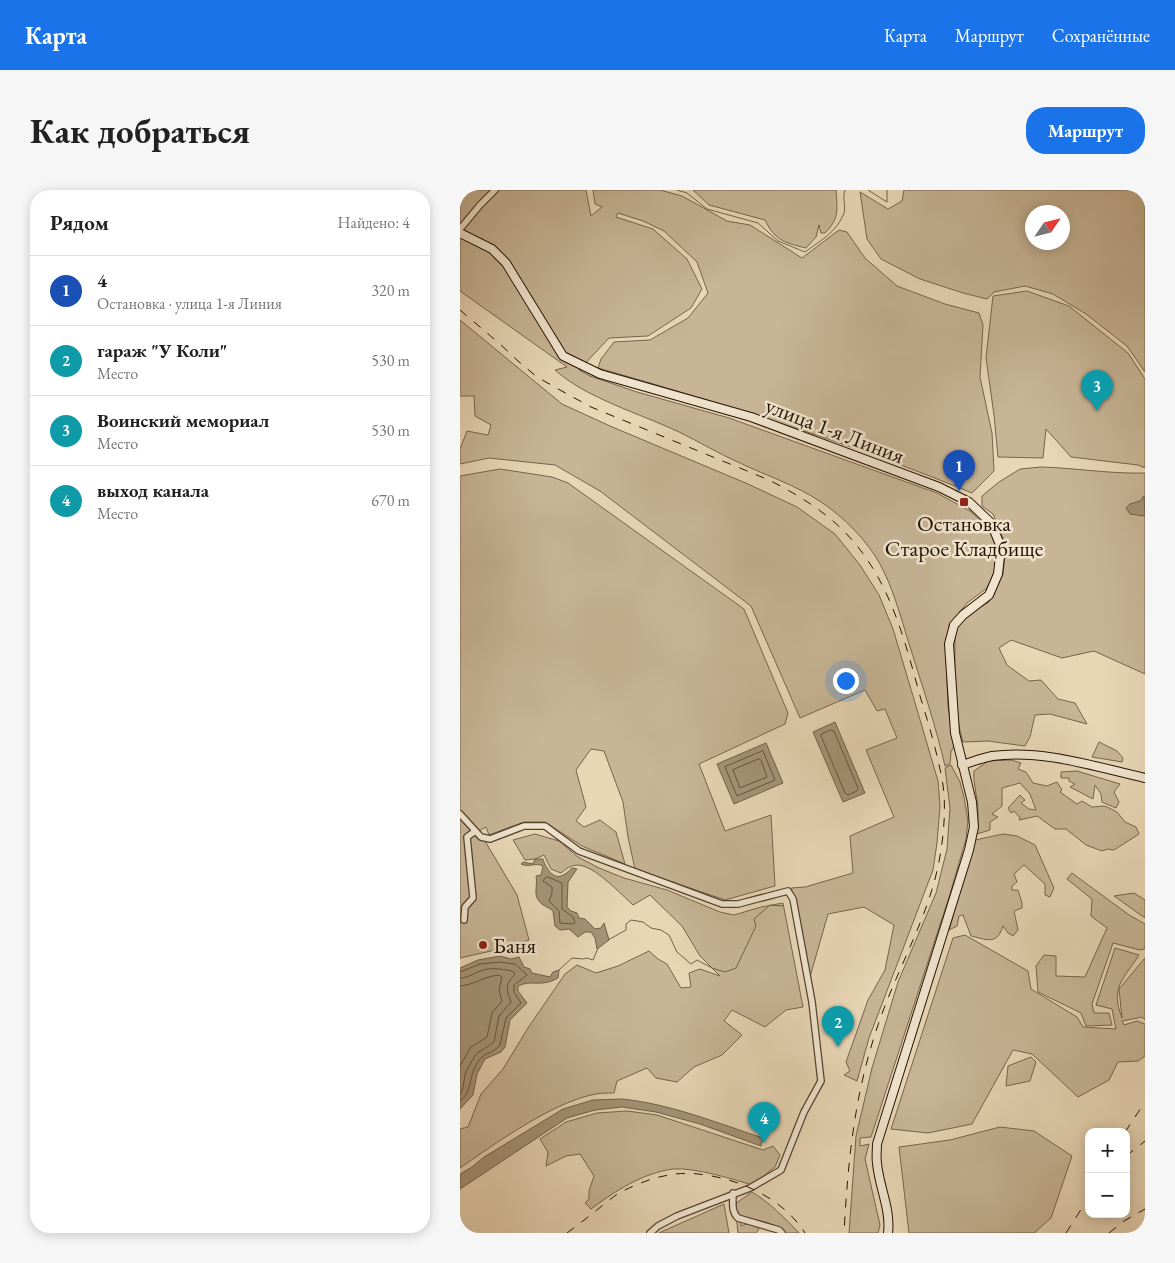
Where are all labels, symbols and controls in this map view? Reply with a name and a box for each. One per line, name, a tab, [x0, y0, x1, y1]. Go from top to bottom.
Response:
text: Карта	[25, 20, 87, 51]
text: Карта	[884, 24, 927, 47]
text: Маршрут	[955, 24, 1024, 47]
text: Сохранённые	[1052, 24, 1150, 47]
button: Маршрут	[1026, 107, 1145, 154]
text: Как добраться	[30, 108, 250, 153]
north arrow	[1025, 205, 1070, 250]
text: Рядом	[50, 209, 109, 236]
text: Найдено: 4	[338, 212, 410, 233]
text: 4	[97, 268, 107, 293]
text: 1	[62, 280, 70, 301]
text: 320 m	[371, 280, 410, 301]
text: Остановка · улица 1-я Линия	[97, 293, 282, 314]
text: гараж "У Коли"	[97, 338, 227, 363]
text: 2	[62, 350, 70, 371]
text: 530 m	[371, 350, 410, 371]
text: Место	[97, 363, 138, 384]
pin: 3	[1081, 370, 1113, 411]
street label: улица 1-я Линия	[761, 391, 909, 470]
text: Воинский мемориал	[97, 408, 269, 433]
text: 3	[62, 420, 70, 441]
text: 530 m	[371, 420, 410, 441]
text: Место	[97, 433, 138, 454]
pin: 1	[943, 450, 975, 491]
text: выход канала	[97, 478, 209, 503]
text: 4	[62, 490, 70, 511]
text: 670 m	[371, 490, 410, 511]
marker: Остановка Старое Кладбище	[958, 496, 970, 508]
text: Место	[97, 503, 138, 524]
place label: Остановка Старое Кладбище	[885, 509, 1044, 563]
your location	[833, 668, 859, 694]
place label: Баня	[493, 931, 536, 960]
marker: Баня	[477, 939, 489, 951]
pin: 2	[822, 1006, 854, 1047]
pin: 4	[748, 1102, 780, 1143]
map controls	[1085, 1128, 1130, 1218]
button: +	[1085, 1128, 1130, 1173]
button: −	[1085, 1173, 1130, 1218]

